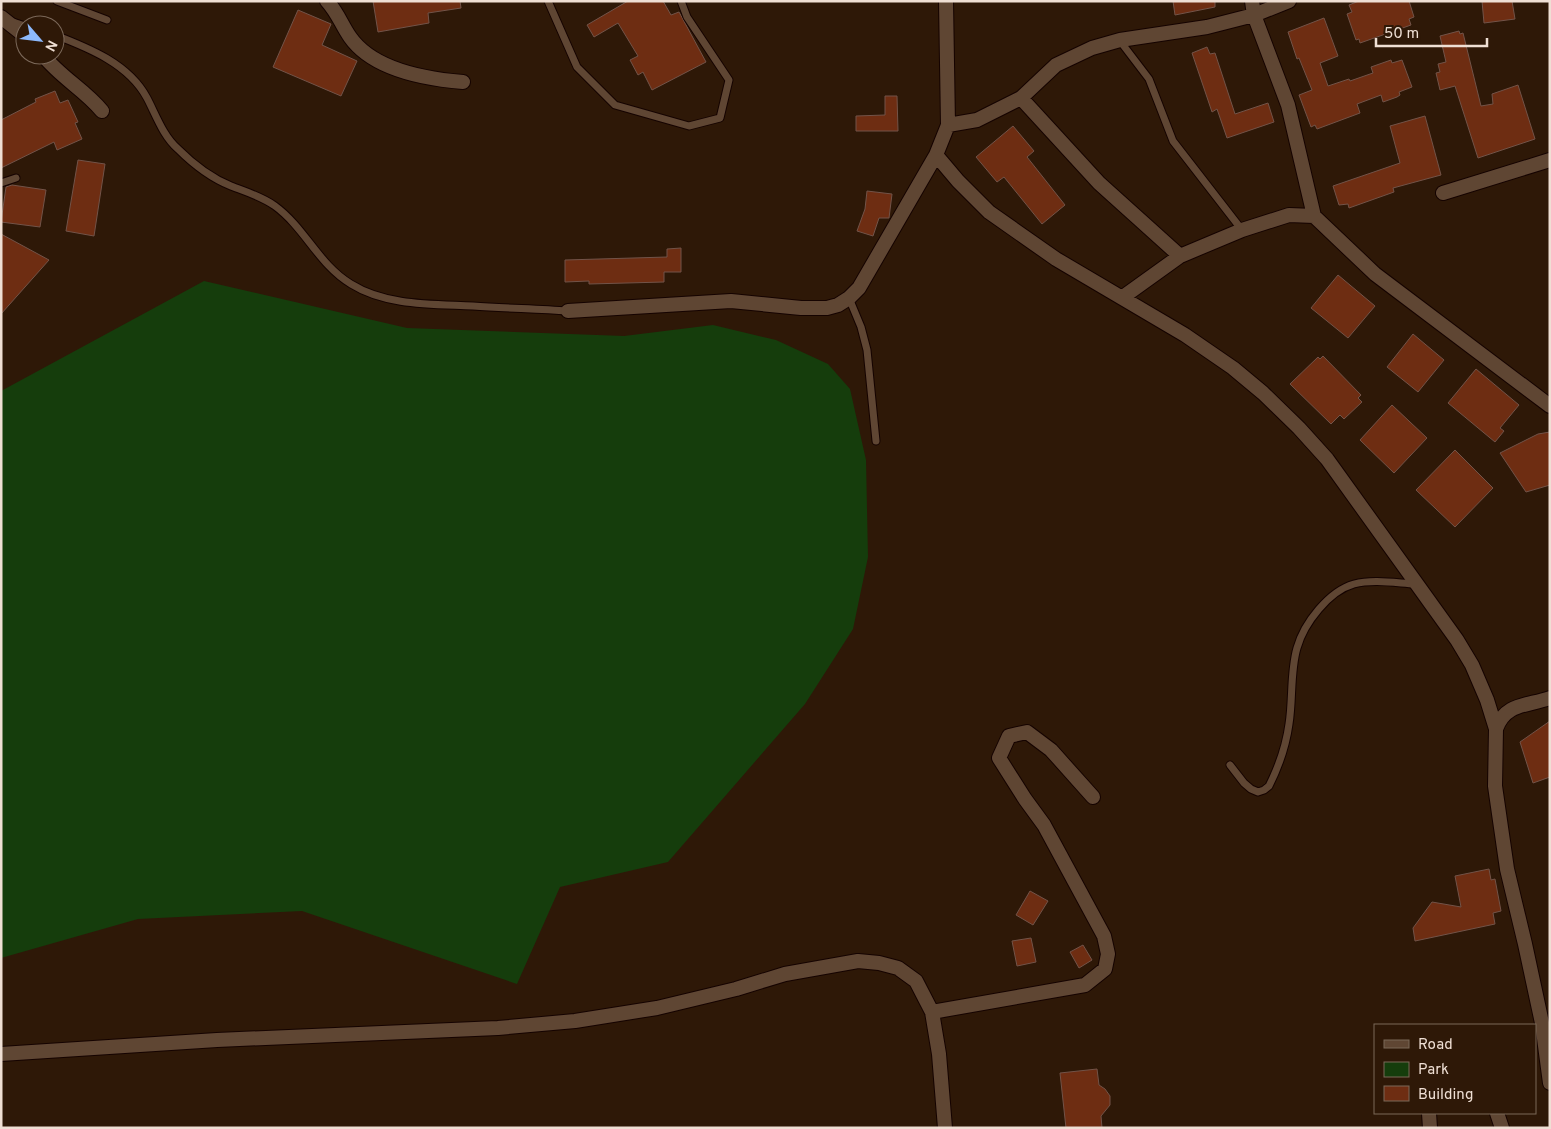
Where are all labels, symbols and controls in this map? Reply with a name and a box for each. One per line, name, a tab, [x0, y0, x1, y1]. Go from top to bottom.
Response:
north arrow	[15, 15, 65, 65]
scale bar	[1376, 15, 1487, 47]
text: 50 m	[1384, 25, 1419, 44]
text: N	[40, 37, 60, 54]
legend	[1374, 1024, 1536, 1114]
text: Road	[1418, 1036, 1453, 1055]
text: Park	[1418, 1061, 1449, 1080]
text: Building	[1418, 1086, 1473, 1105]

